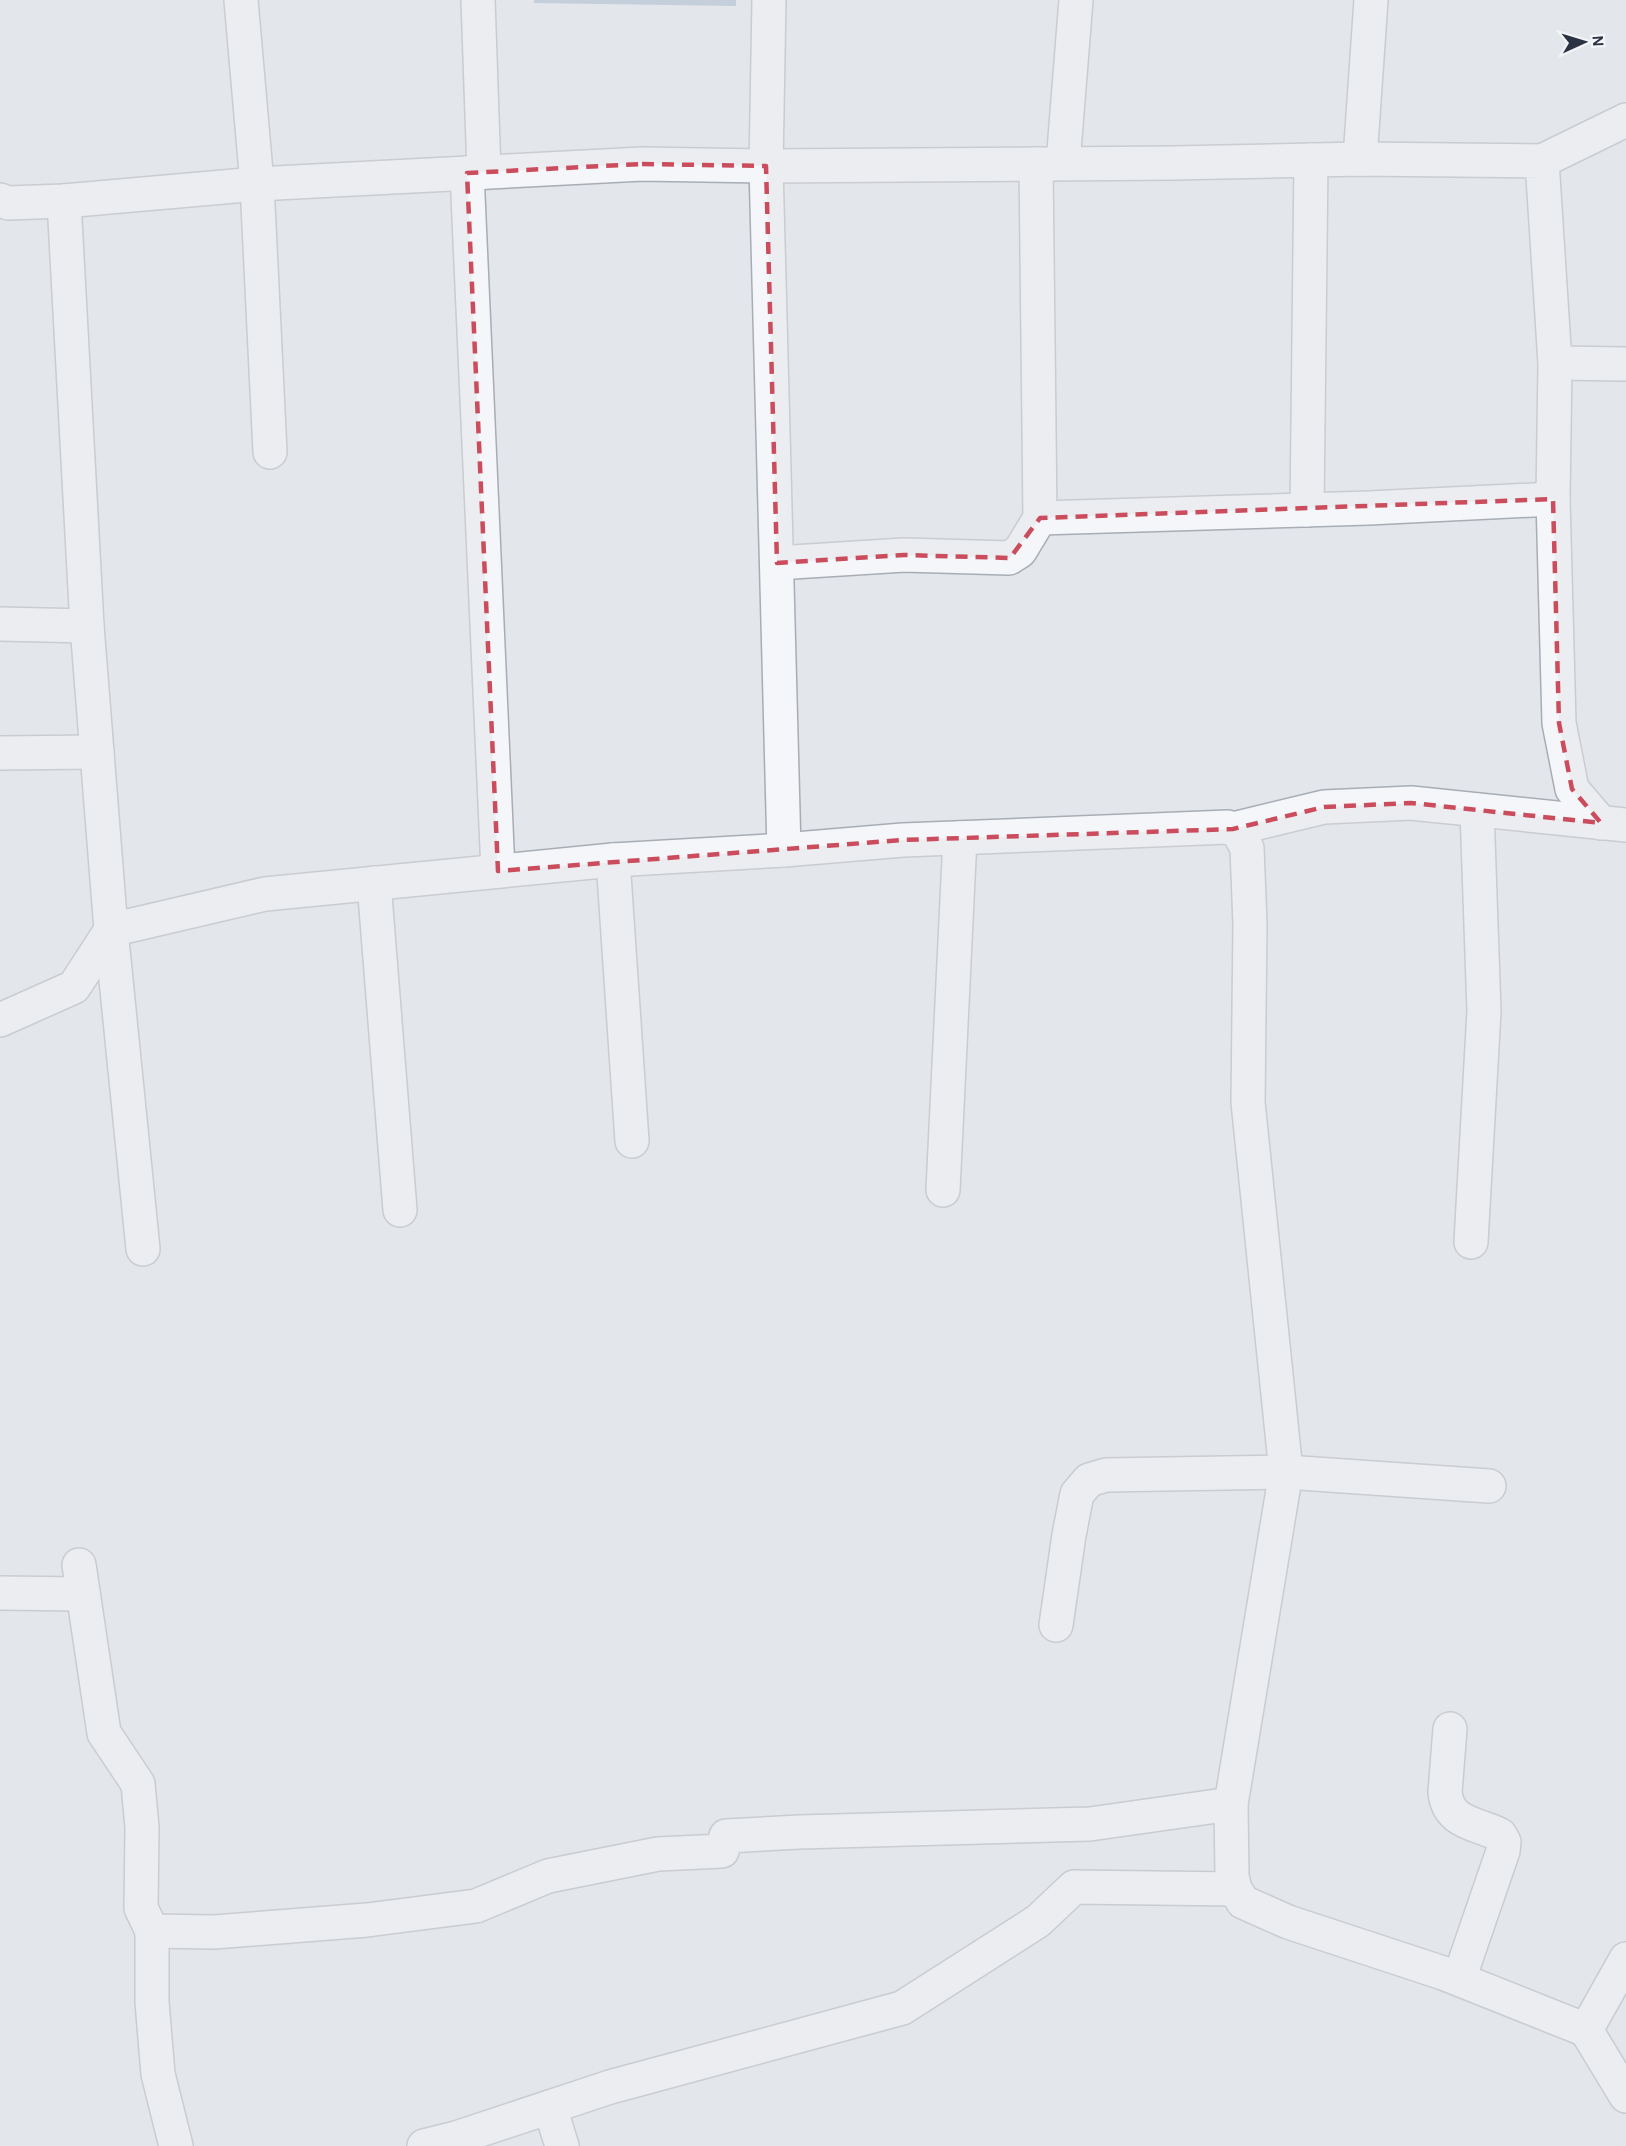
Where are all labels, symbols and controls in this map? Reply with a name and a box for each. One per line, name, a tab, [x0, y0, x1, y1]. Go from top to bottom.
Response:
north arrow	[1554, 12, 1614, 72]
text: N	[1590, 35, 1606, 47]

